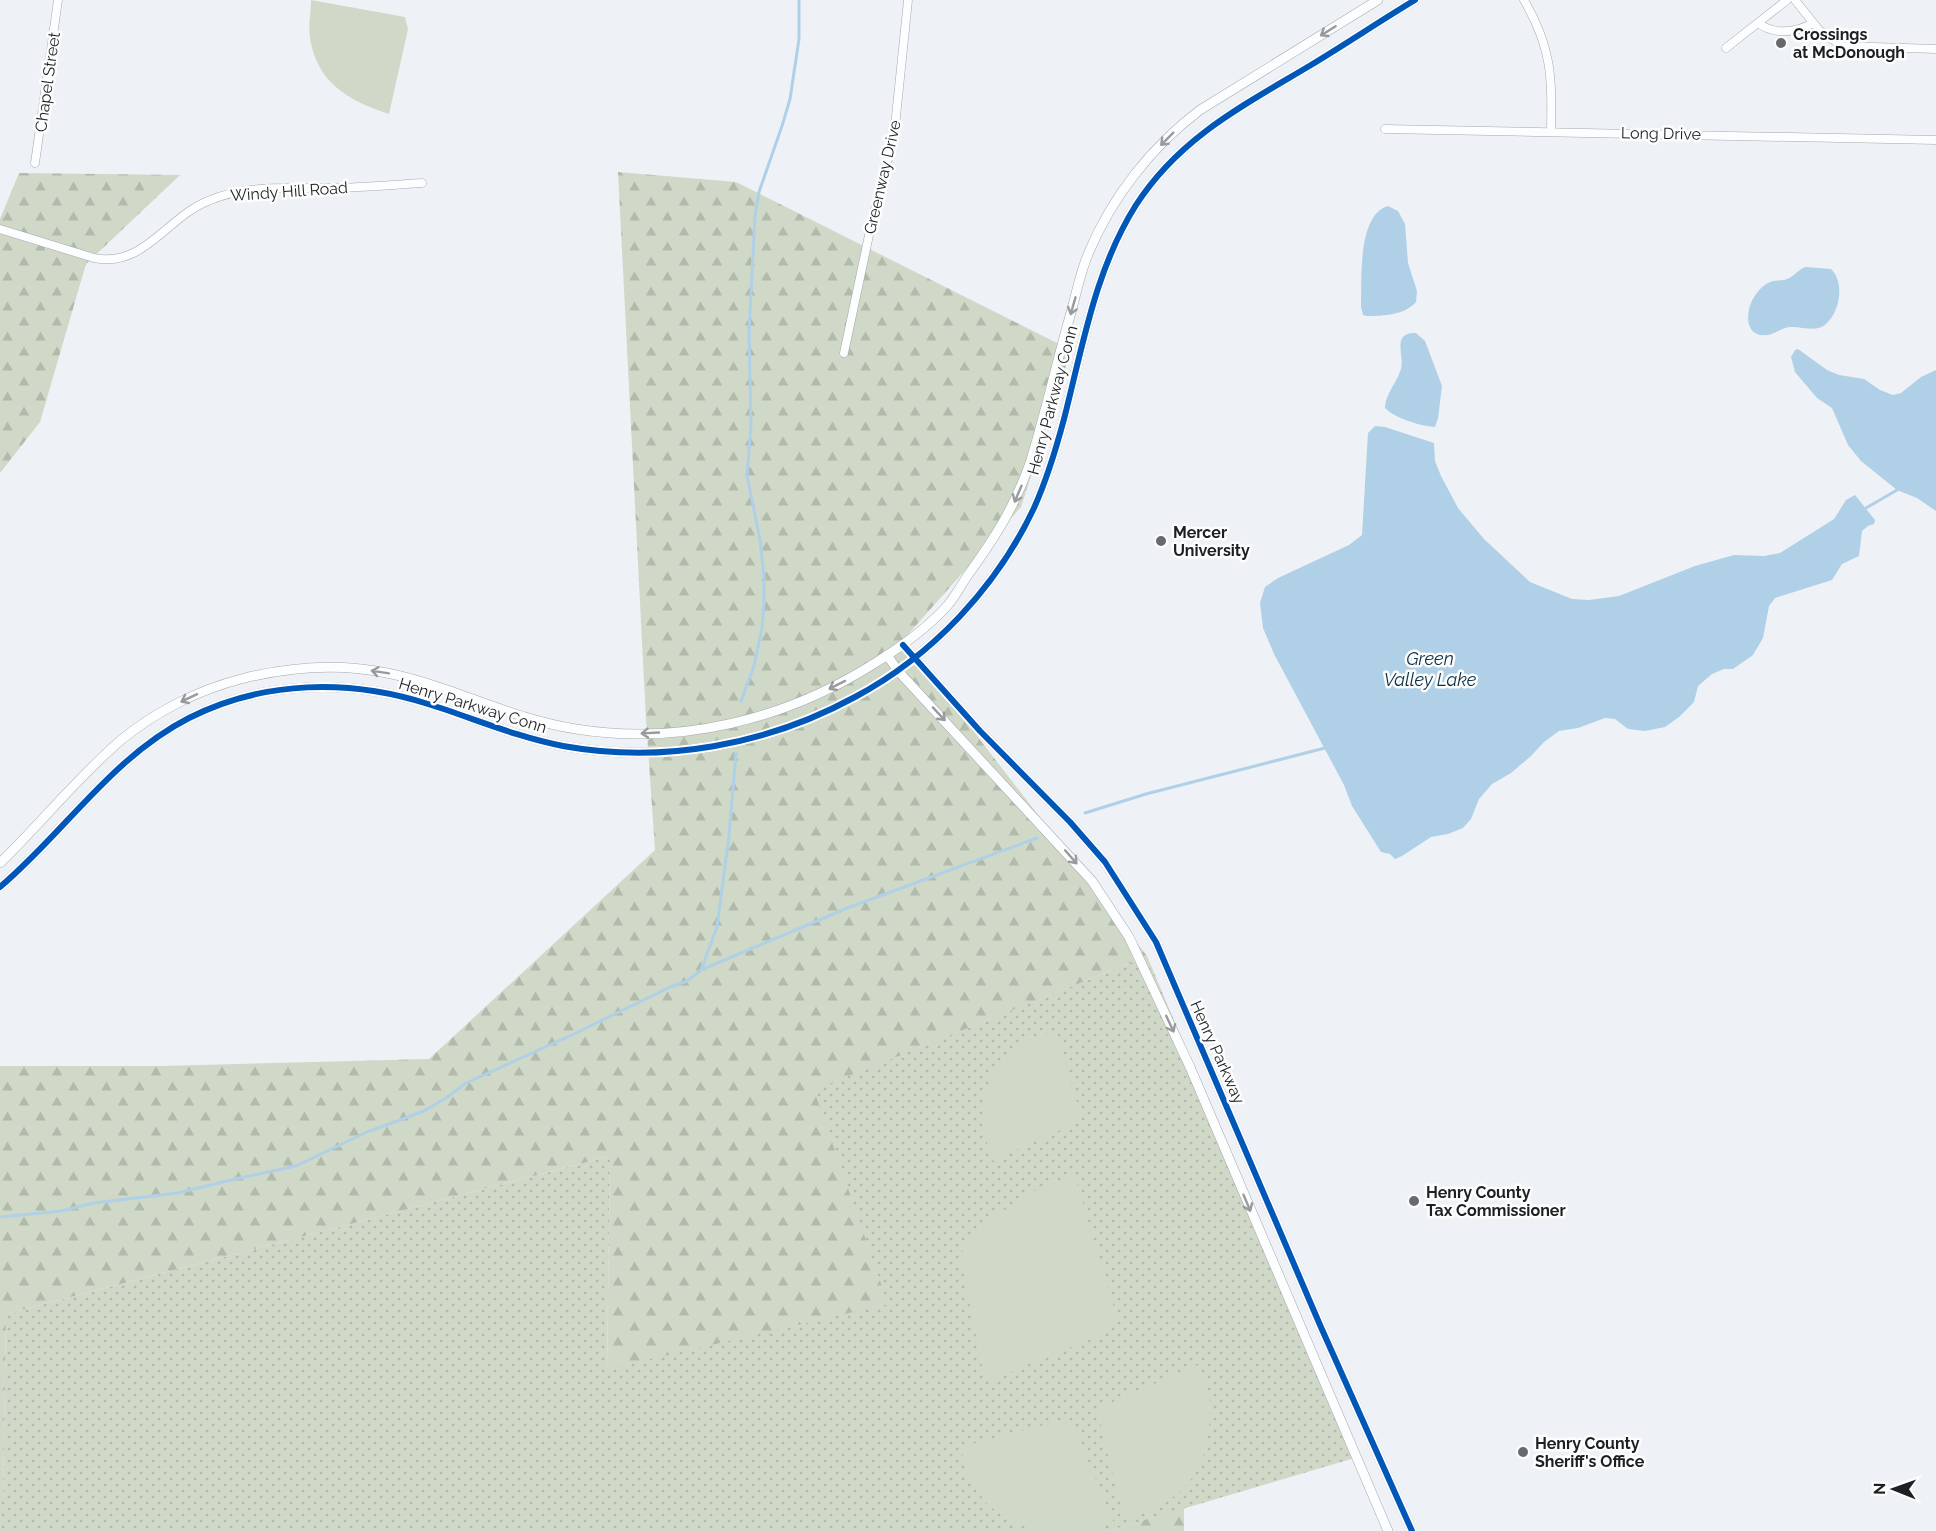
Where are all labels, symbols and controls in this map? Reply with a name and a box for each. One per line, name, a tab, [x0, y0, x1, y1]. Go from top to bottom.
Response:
one-way arrow	[1320, 25, 1337, 37]
place label: Crossings at McDonough	[1793, 25, 1905, 62]
street label: Chapel Street	[31, 30, 64, 133]
marker: Crossings at McDonough	[1774, 36, 1788, 50]
street label: Greenway Drive	[860, 118, 905, 236]
street label: Long Drive	[1621, 123, 1701, 144]
one-way arrow	[1160, 132, 1174, 147]
street label: Windy Hill Road	[230, 178, 348, 205]
one-way arrow	[1067, 297, 1078, 316]
street label: Henry Parkway Conn	[1023, 323, 1082, 477]
one-way arrow	[1012, 484, 1024, 502]
place label: Mercer University	[1173, 523, 1250, 560]
marker: Mercer University	[1154, 534, 1168, 548]
water label: Green Valley Lake	[1384, 648, 1477, 690]
one-way arrow	[370, 667, 390, 678]
street label: Henry Parkway Conn	[397, 674, 549, 737]
one-way arrow	[828, 680, 846, 692]
one-way arrow	[181, 693, 199, 705]
one-way arrow	[931, 707, 946, 722]
one-way arrow	[640, 728, 660, 739]
one-way arrow	[1065, 849, 1078, 865]
street label: Henry Parkway	[1186, 998, 1249, 1107]
one-way arrow	[1165, 1014, 1176, 1033]
place label: Henry County Tax Commissioner	[1426, 1183, 1566, 1220]
one-way arrow	[1243, 1194, 1254, 1212]
marker: Henry County Tax Commissioner	[1407, 1194, 1421, 1208]
place label: Henry County Sheriff's Office	[1535, 1434, 1645, 1471]
marker: Henry County Sheriff's Office	[1516, 1445, 1530, 1459]
north arrow	[1864, 1459, 1924, 1519]
text: N	[1870, 1482, 1889, 1495]

